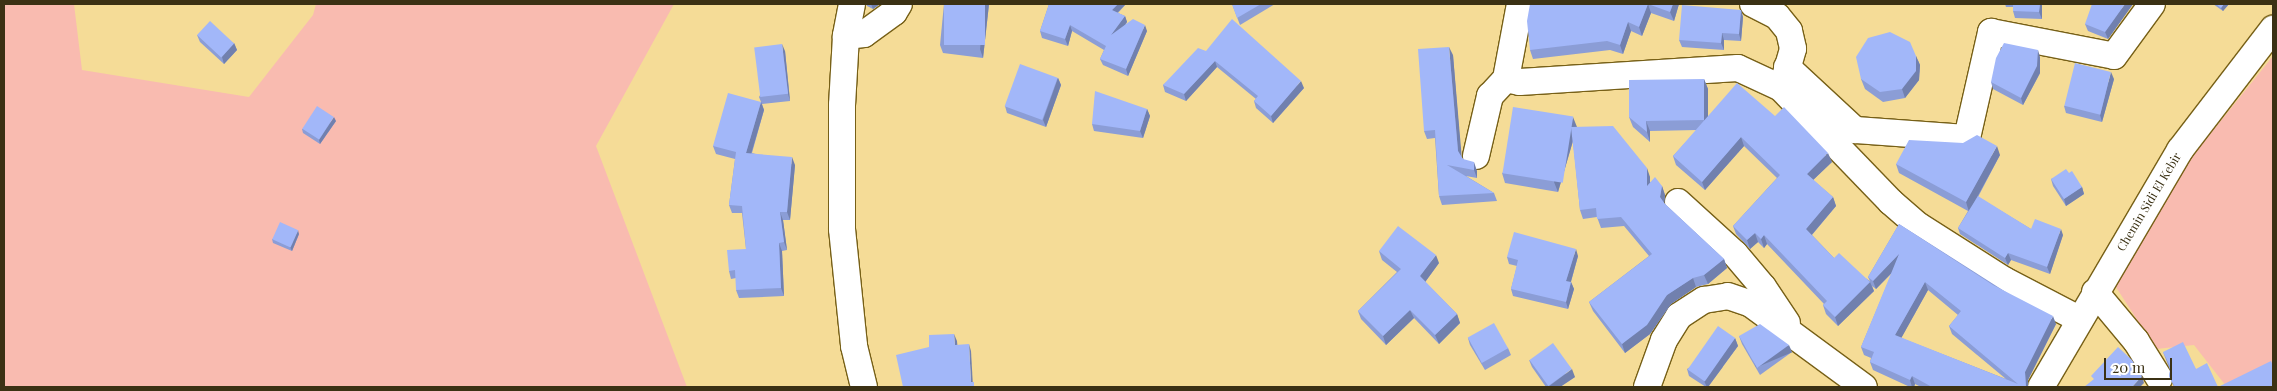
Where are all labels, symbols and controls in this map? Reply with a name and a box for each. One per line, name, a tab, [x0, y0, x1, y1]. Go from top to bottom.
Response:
street label: Chemin Sidi El Kebir	[2114, 150, 2184, 254]
scale bar	[2107, 348, 2174, 380]
text: 20 m	[2112, 357, 2145, 377]

